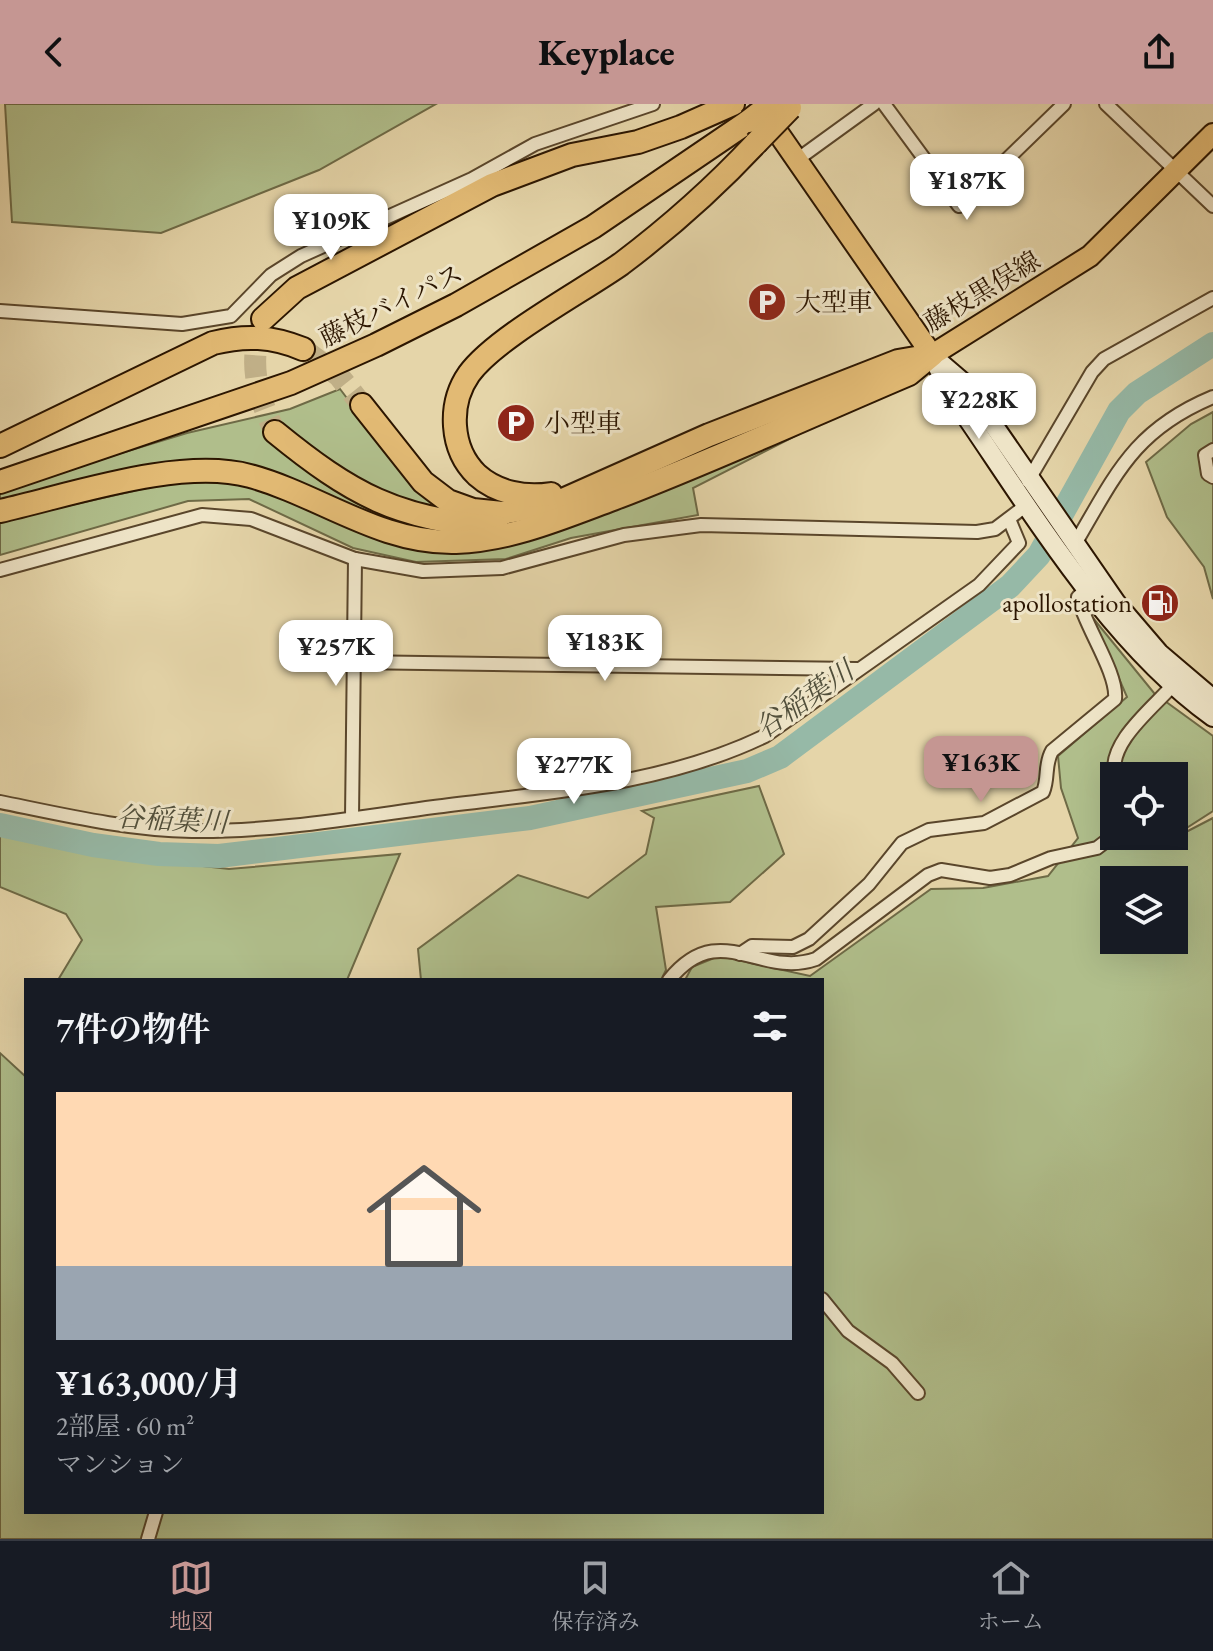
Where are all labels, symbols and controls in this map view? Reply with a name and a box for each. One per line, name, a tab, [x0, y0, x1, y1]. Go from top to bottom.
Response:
text: Keyplace	[538, 29, 675, 76]
icon: back	[32, 30, 76, 74]
icon: share	[1137, 30, 1181, 74]
pin: ¥187K	[911, 154, 1023, 222]
text: ¥187K	[928, 163, 1006, 197]
pin: ¥109K	[275, 194, 387, 262]
text: ¥109K	[292, 203, 370, 237]
street label: 藤枝黒俣線	[918, 243, 1046, 339]
street label: 藤枝バイパス	[314, 256, 468, 354]
parking icon: 大型車	[746, 281, 788, 323]
place label: 大型車	[795, 285, 873, 319]
pin: ¥228K	[923, 373, 1035, 441]
text: ¥228K	[940, 382, 1018, 416]
parking icon: 小型車	[495, 402, 537, 444]
place label: 小型車	[544, 406, 622, 440]
fuel station icon: apollostation	[1139, 582, 1181, 624]
place label: apollostation	[1002, 586, 1132, 620]
pin: ¥183K	[549, 615, 661, 683]
pin: ¥257K	[280, 620, 392, 688]
text: ¥183K	[566, 624, 644, 658]
text: ¥257K	[297, 629, 375, 663]
water label: 谷稲葉川	[748, 650, 863, 746]
pin: ¥163K	[925, 736, 1037, 804]
pin: ¥277K	[518, 738, 630, 806]
text: ¥163K	[942, 745, 1020, 779]
text: ¥277K	[535, 747, 613, 781]
map controls	[1100, 762, 1188, 954]
button: locate	[1100, 762, 1188, 850]
water label: 谷稲葉川	[115, 798, 232, 840]
button: layers	[1100, 866, 1188, 954]
icon: filters	[748, 1004, 792, 1048]
text: 7件の物件	[56, 1007, 210, 1051]
icon: home	[352, 1144, 496, 1288]
text: ¥163,000/月	[56, 1361, 242, 1405]
text: 2部屋 · 60 m²	[56, 1409, 194, 1443]
text: マンション	[56, 1447, 185, 1481]
tab: 地図	[169, 1556, 213, 1636]
tab: 保存済み	[551, 1556, 640, 1636]
tab: ホーム	[978, 1556, 1044, 1636]

